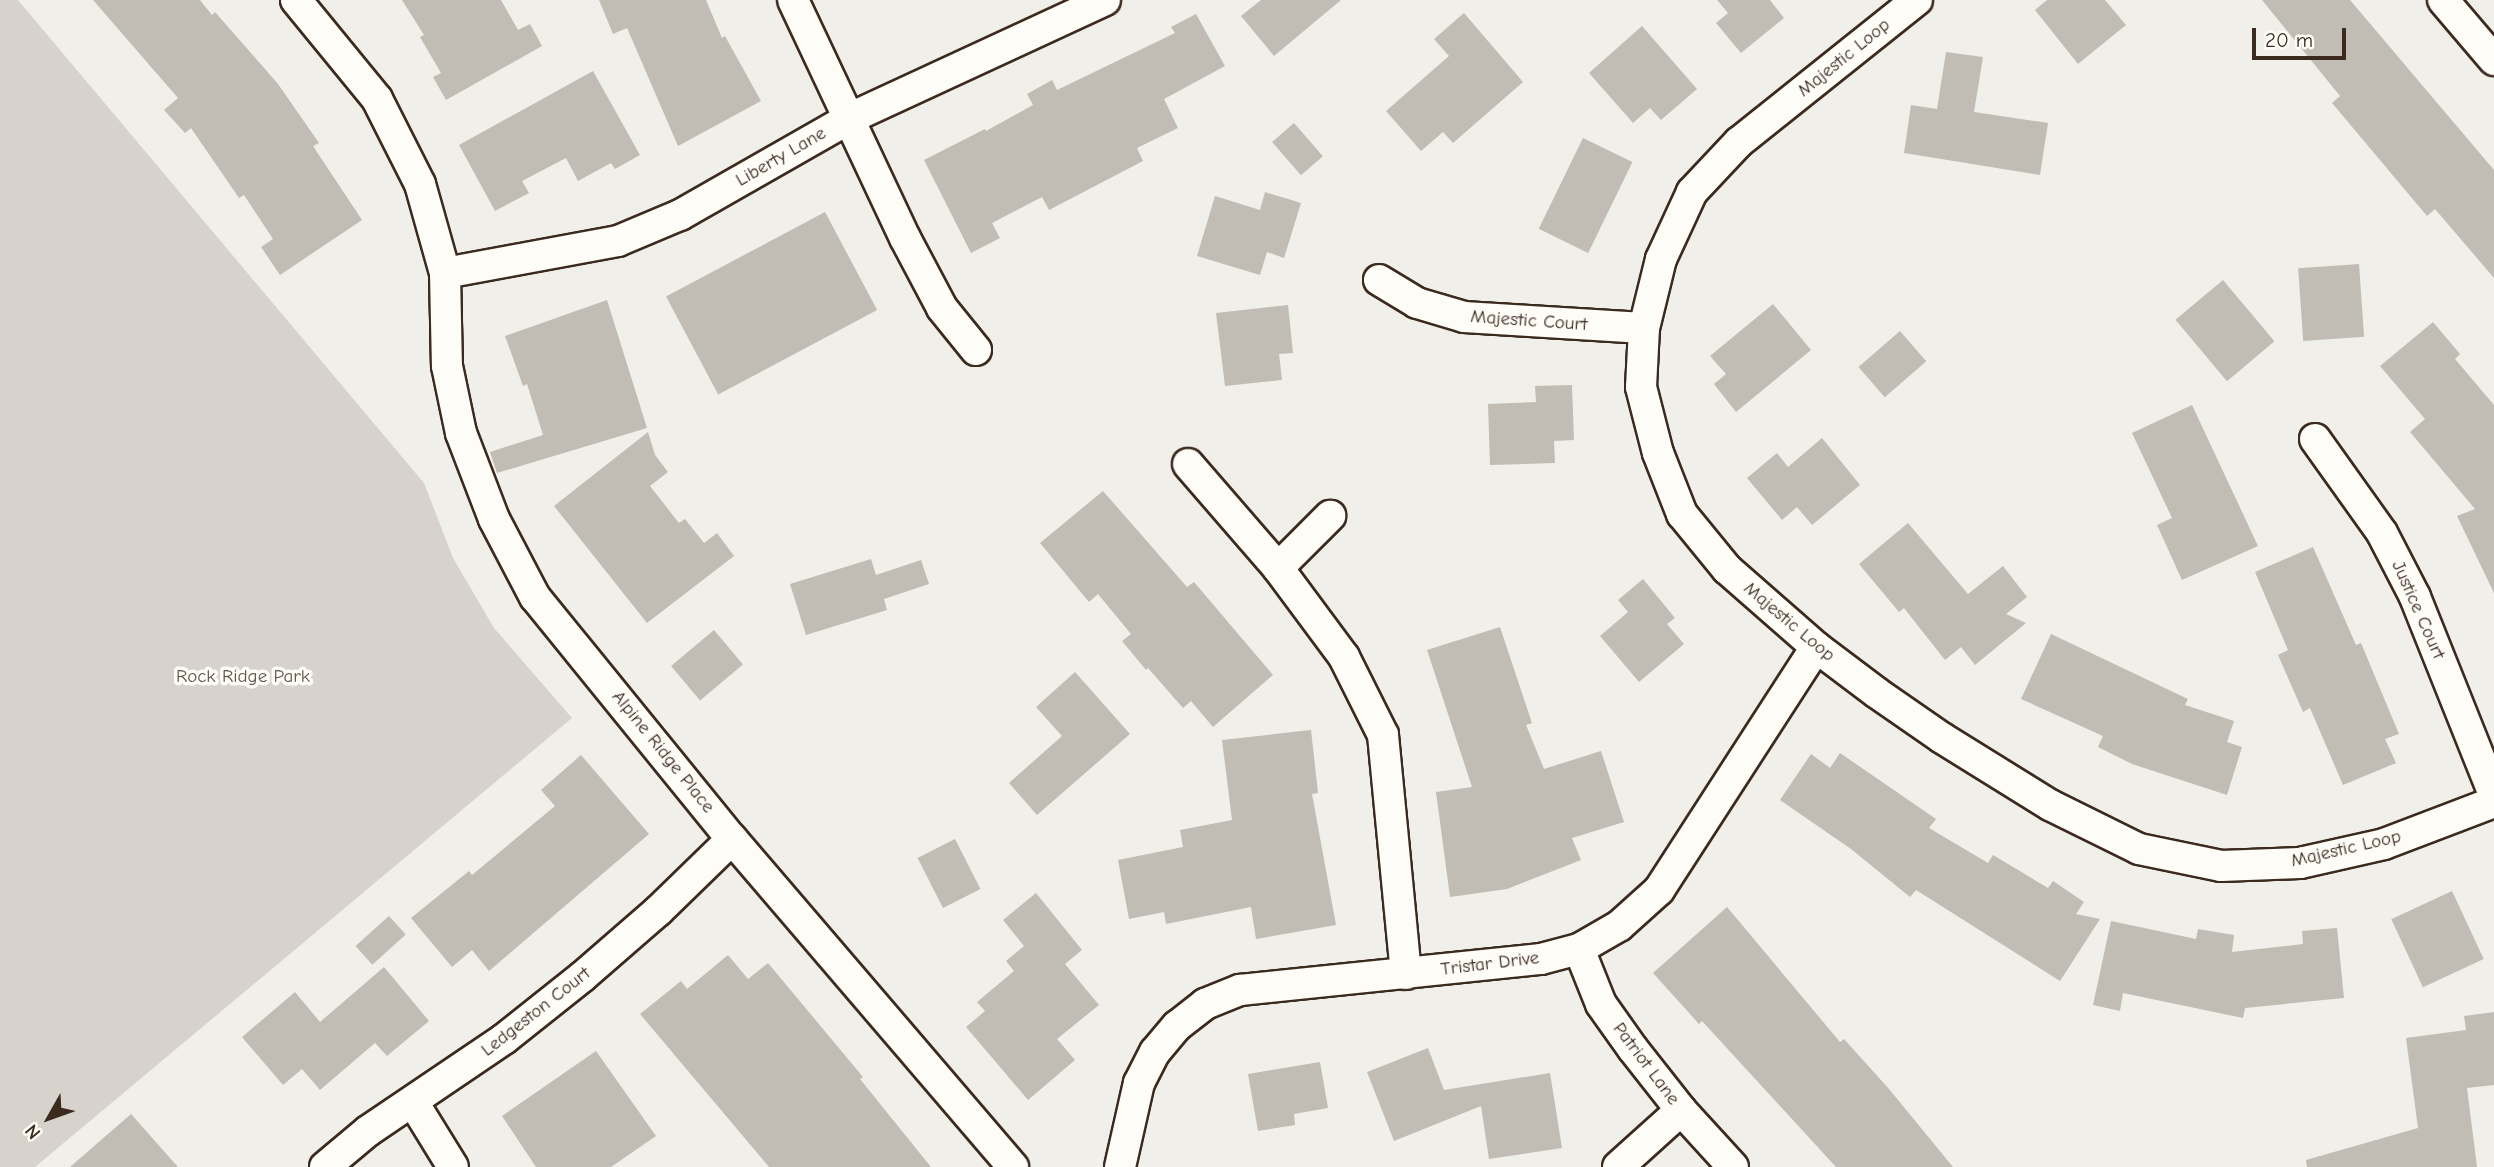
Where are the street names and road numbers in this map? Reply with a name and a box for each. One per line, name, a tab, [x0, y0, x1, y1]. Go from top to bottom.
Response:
street label: Majestic Loop	[1793, 14, 1895, 102]
street label: Liberty Lane	[732, 122, 830, 192]
street label: Majestic Court	[1470, 306, 1588, 336]
street label: Justice Court	[2386, 557, 2450, 663]
street label: Majestic Loop	[1739, 577, 1839, 667]
street label: Alpine Ridge Place	[607, 686, 719, 818]
street label: Majestic Loop	[2289, 825, 2403, 873]
street label: Tristar Drive	[1439, 947, 1541, 981]
street label: Ledgeston Court	[477, 962, 595, 1062]
street label: Patriot Lane	[1608, 1018, 1684, 1110]

